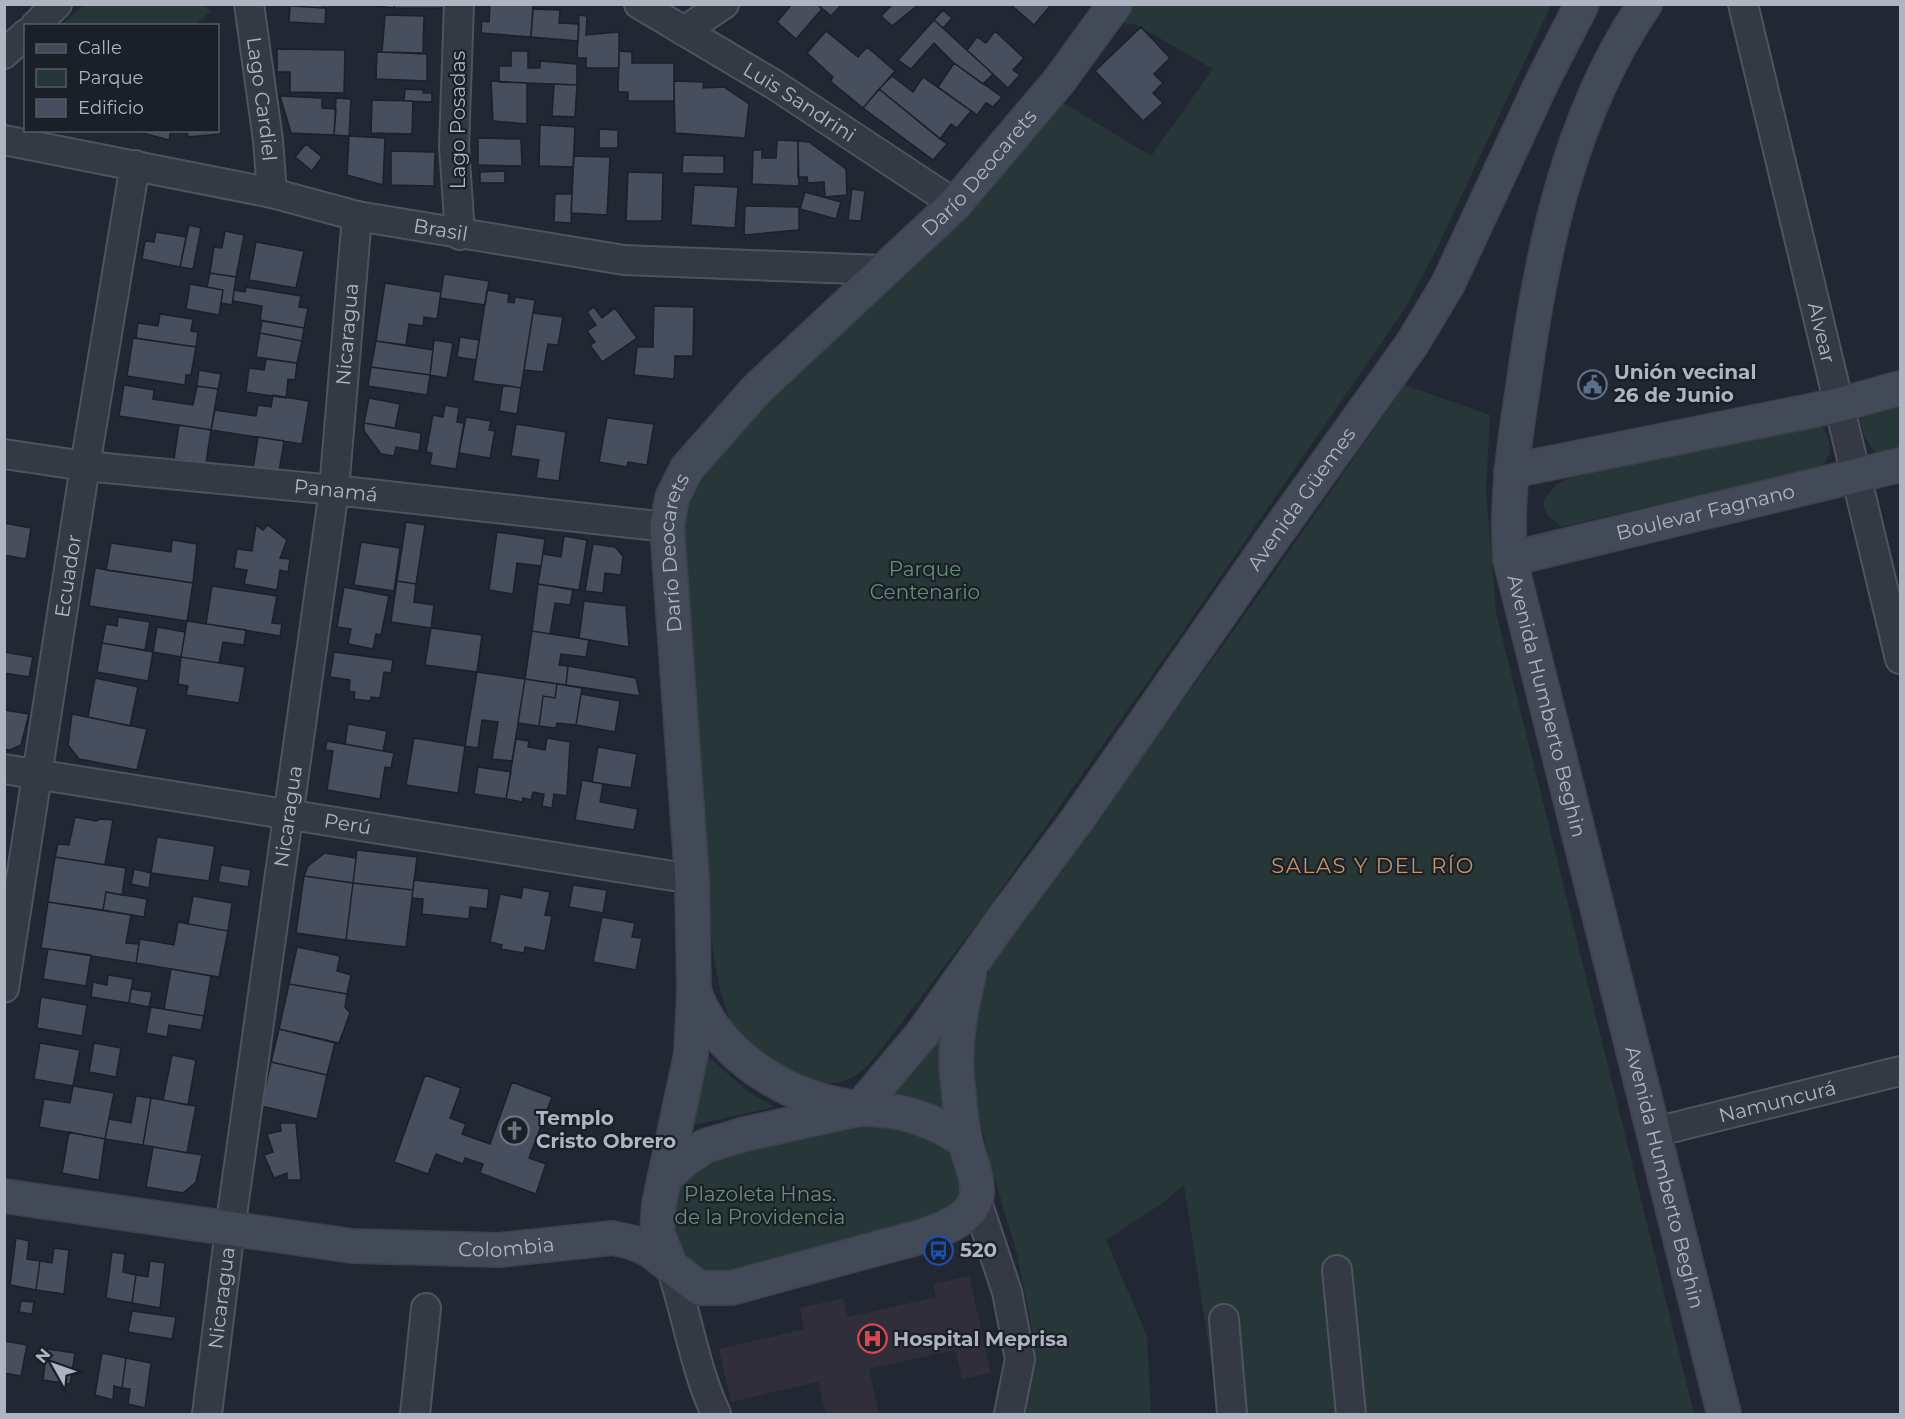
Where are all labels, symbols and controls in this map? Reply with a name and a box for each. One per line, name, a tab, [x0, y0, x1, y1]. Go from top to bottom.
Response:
legend	[24, 24, 219, 132]
street label: Lago Cardiel	[242, 35, 282, 162]
text: Calle	[78, 37, 122, 59]
street label: Lago Posadas	[446, 51, 470, 189]
street label: Luis Sandrini	[739, 57, 860, 147]
text: Parque	[78, 67, 144, 89]
text: Edificio	[78, 97, 144, 119]
street label: Darío Deocarets	[917, 104, 1042, 241]
street label: Brasil	[412, 213, 470, 246]
street label: Nicaragua	[331, 282, 363, 386]
street label: Alvear	[1803, 300, 1841, 366]
place label: Unión vecinal 26 de Junio	[1614, 360, 1756, 407]
public building icon: Unión vecinal 26 de Junio	[1577, 368, 1609, 400]
street label: Avenida Güemes	[1242, 422, 1361, 575]
street label: Darío Deocarets	[654, 469, 695, 633]
street label: Panamá	[293, 474, 379, 507]
street label: Boulevar Fagnano	[1614, 479, 1797, 545]
street label: Ecuador	[50, 533, 86, 619]
park label: Parque Centenario	[870, 557, 980, 604]
street label: Avenida Humberto Beghin	[1502, 572, 1591, 840]
street label: Nicaragua	[269, 764, 307, 869]
street label: Perú	[322, 808, 373, 840]
district label: SALAS Y DEL RÍO	[1271, 853, 1475, 878]
street label: Avenida Humberto Beghin	[1620, 1044, 1709, 1311]
street label: Namuncurá	[1716, 1075, 1838, 1128]
place label: Templo Cristo Obrero	[536, 1106, 676, 1153]
church icon: Templo Cristo Obrero	[499, 1114, 531, 1146]
park label: Plazoleta Hnas. de la Providencia	[675, 1182, 845, 1229]
street label: Colombia	[458, 1232, 555, 1262]
bus stop icon: 520	[923, 1234, 955, 1266]
place label: 520	[960, 1238, 997, 1262]
street label: Nicaragua	[203, 1245, 240, 1350]
hospital icon: Hospital Meprisa	[856, 1323, 888, 1355]
place label: Hospital Meprisa	[893, 1327, 1068, 1351]
north arrow	[24, 1335, 84, 1395]
text: N	[31, 1345, 54, 1367]

